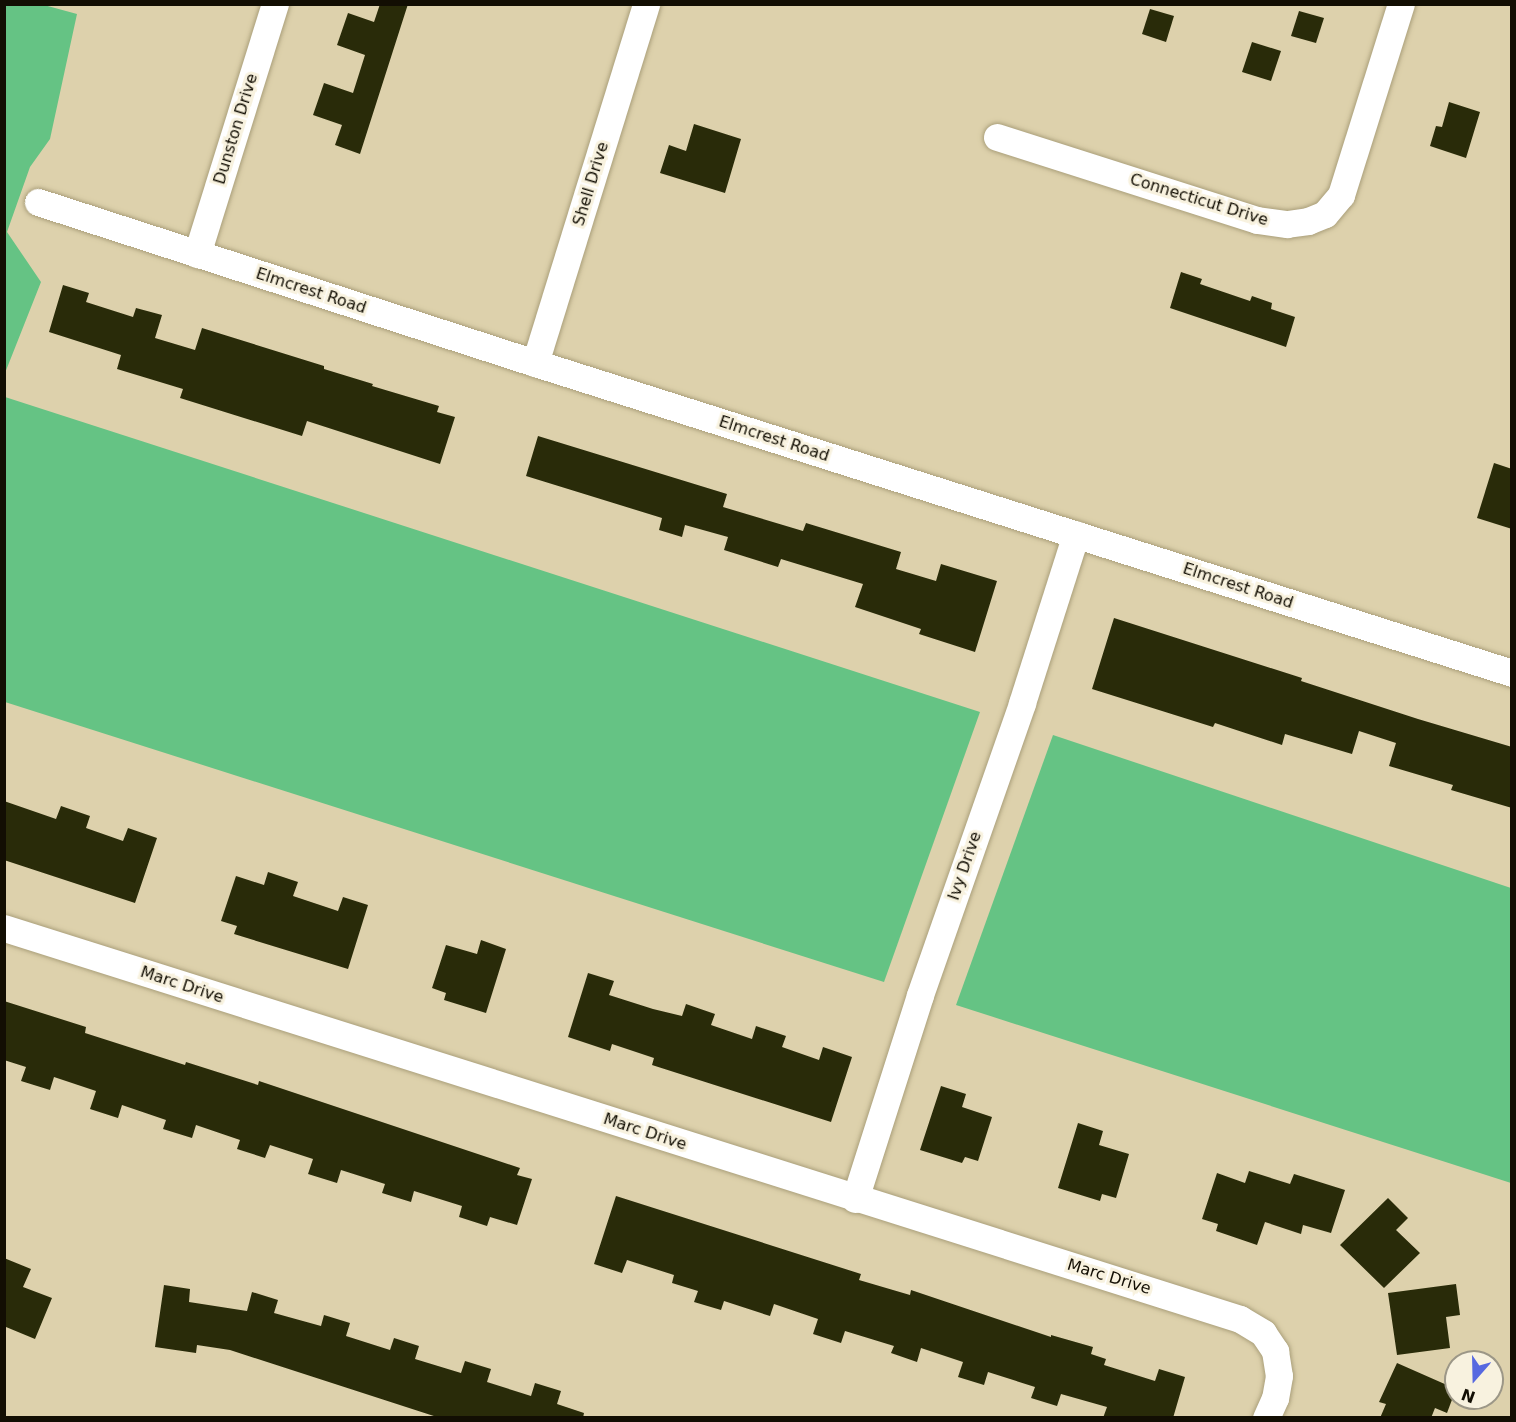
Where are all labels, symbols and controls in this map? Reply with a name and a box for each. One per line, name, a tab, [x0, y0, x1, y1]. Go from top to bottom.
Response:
street label: Dunston Drive	[210, 71, 262, 187]
street label: Shell Drive	[569, 140, 613, 228]
street label: Connecticut Drive	[1128, 170, 1270, 230]
street label: Elmcrest Road	[253, 264, 369, 318]
street label: Elmcrest Road	[716, 412, 832, 466]
street label: Elmcrest Road	[1180, 559, 1296, 613]
street label: Ivy Drive	[944, 829, 986, 903]
street label: Marc Drive	[138, 963, 226, 1007]
street label: Marc Drive	[601, 1110, 689, 1154]
street label: Marc Drive	[1065, 1255, 1153, 1299]
north arrow	[1444, 1350, 1504, 1410]
text: N	[1459, 1384, 1478, 1407]

